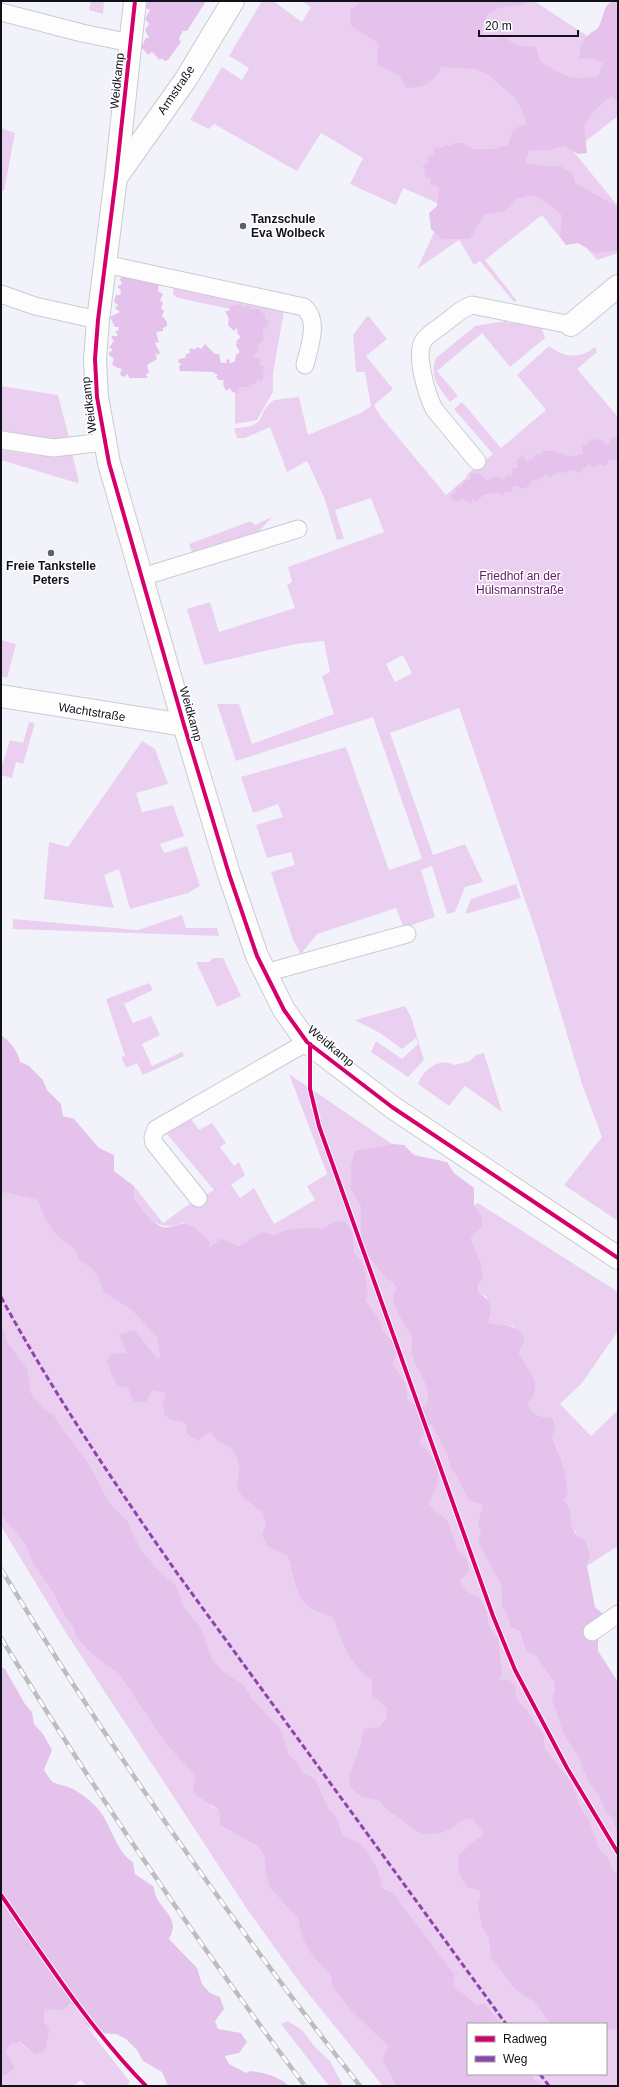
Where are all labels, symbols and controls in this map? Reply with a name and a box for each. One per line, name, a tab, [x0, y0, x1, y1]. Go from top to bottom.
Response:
scale bar	[479, 12, 578, 38]
text: 20 m	[485, 19, 512, 33]
street label: Weidkamp	[107, 52, 127, 110]
street label: Armstraße	[155, 63, 198, 117]
place label: Tanzschule Eva Wolbeck	[251, 212, 325, 240]
marker: Tanzschule Eva Wolbeck	[238, 221, 248, 231]
street label: Weidkamp	[79, 376, 99, 434]
marker: Freie Tankstelle Peters	[46, 548, 56, 558]
place label: Freie Tankstelle Peters	[6, 559, 96, 587]
park label: Friedhof an der Hülsmannstraße	[476, 569, 564, 597]
street label: Weidkamp	[176, 685, 206, 743]
street label: Wachtstraße	[58, 700, 127, 724]
street label: Weidkamp	[305, 1022, 357, 1070]
legend	[467, 2023, 607, 2075]
text: Radweg	[503, 2032, 547, 2046]
text: Weg	[503, 2052, 527, 2066]

